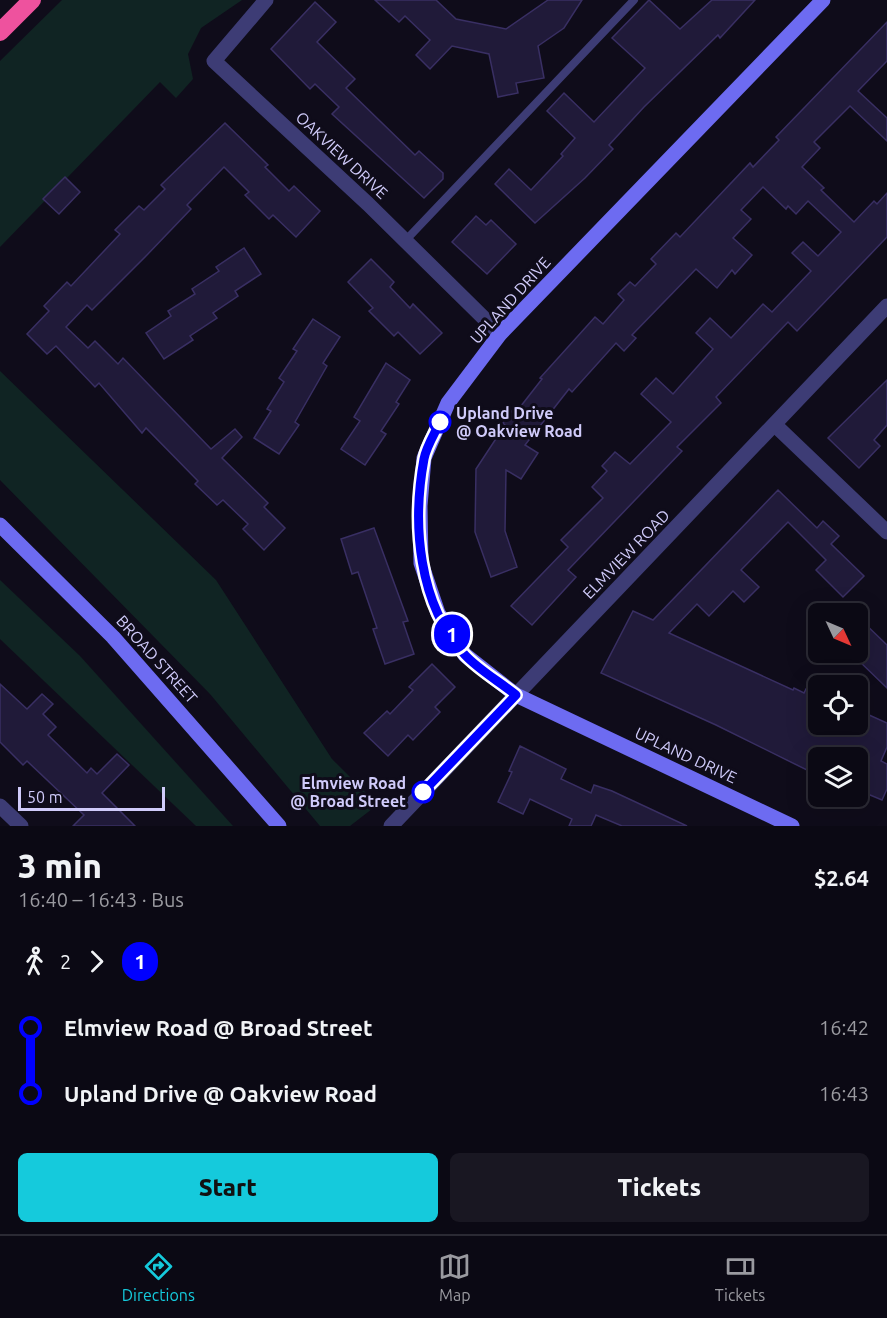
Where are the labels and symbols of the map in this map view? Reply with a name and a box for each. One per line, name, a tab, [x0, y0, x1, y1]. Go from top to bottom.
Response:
street label: OAKVIEW DRIVE	[292, 108, 392, 202]
street label: UPLAND DRIVE	[466, 253, 554, 347]
place label: Upland Drive @ Oakview Road	[456, 404, 582, 440]
marker: Upland Drive @ Oakview Road	[429, 411, 451, 433]
street label: ELMVIEW ROAD	[579, 506, 673, 602]
north arrow	[808, 603, 868, 663]
street label: BROAD STREET	[113, 611, 201, 707]
line badge: 1	[432, 614, 472, 654]
street label: UPLAND DRIVE	[632, 724, 740, 786]
place label: Elmview Road @ Broad Street	[290, 774, 406, 810]
marker: Elmview Road @ Broad Street	[412, 781, 434, 803]
scale bar	[18, 784, 165, 812]

